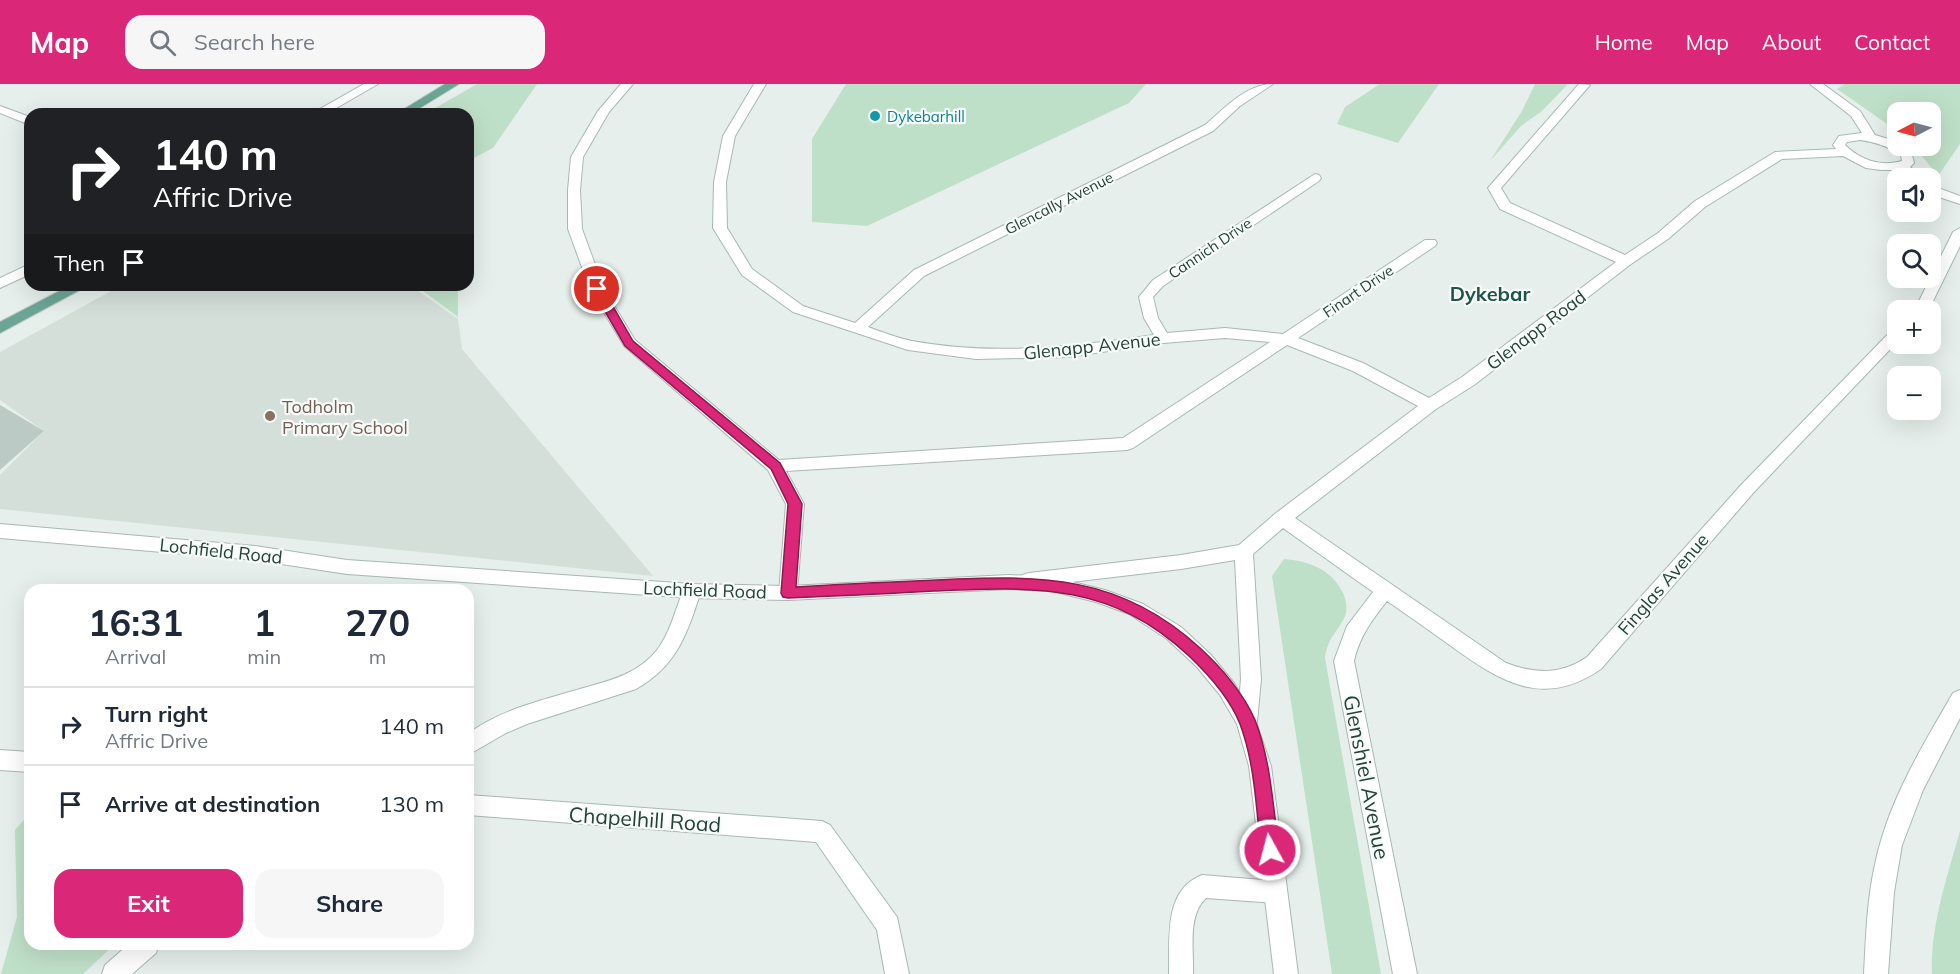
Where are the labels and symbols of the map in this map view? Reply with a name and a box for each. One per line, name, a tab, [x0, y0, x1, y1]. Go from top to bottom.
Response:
north arrow	[1887, 102, 1941, 156]
place label: Dykebarhill	[887, 107, 965, 126]
marker: Dykebarhill	[868, 109, 882, 123]
street label: Glencally Avenue	[1002, 167, 1116, 239]
street label: Cannich Drive	[1165, 213, 1255, 283]
street label: Finart Drive	[1319, 260, 1397, 322]
pin	[571, 263, 622, 314]
district label: Dykebar	[1450, 281, 1530, 306]
street label: Glenapp Road	[1482, 285, 1590, 375]
street label: Glenapp Avenue	[1022, 327, 1162, 365]
place label: Todholm Primary School	[282, 395, 408, 439]
marker: Todholm Primary School	[263, 409, 277, 423]
street label: Finglas Avenue	[1613, 528, 1713, 640]
street label: Lochfield Road	[158, 533, 284, 569]
street label: Lochfield Road	[643, 576, 767, 604]
street label: Glenshiel Avenue	[1338, 693, 1396, 861]
street label: Chapelhill Road	[568, 801, 722, 837]
position arrow	[1238, 818, 1302, 882]

